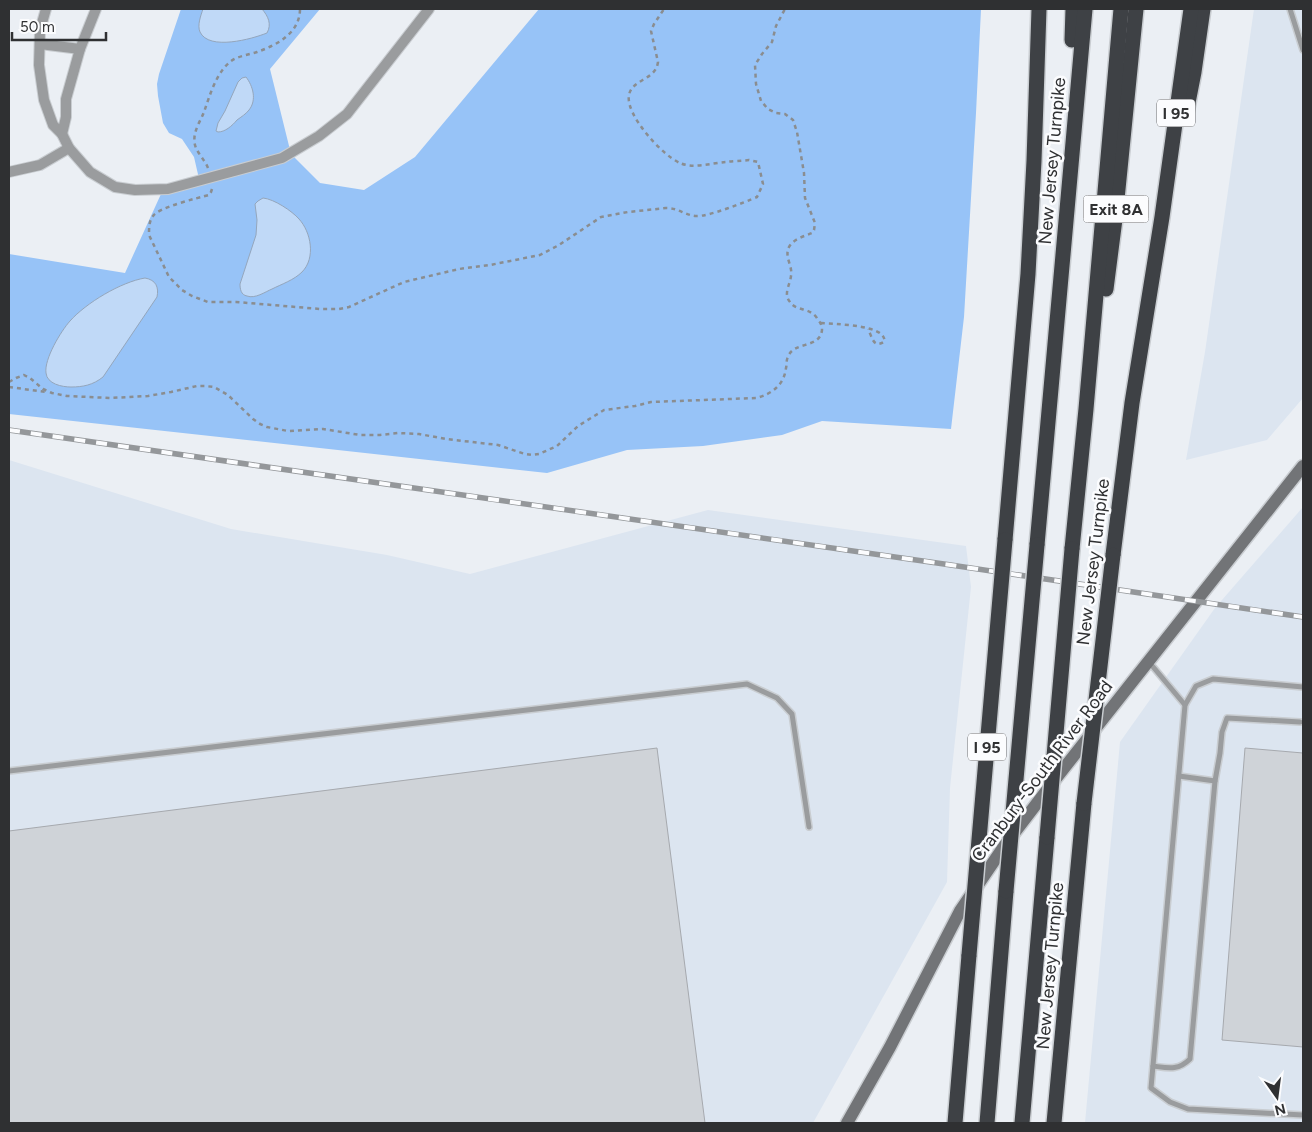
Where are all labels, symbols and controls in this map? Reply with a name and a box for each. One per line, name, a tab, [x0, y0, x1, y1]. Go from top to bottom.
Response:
scale bar	[12, 10, 106, 42]
text: 50 m	[20, 18, 55, 36]
street label: New Jersey Turnpike	[1034, 76, 1070, 245]
road number: I 95	[1157, 100, 1195, 126]
road number: Exit 8A	[1084, 195, 1148, 222]
street label: New Jersey Turnpike	[1072, 477, 1114, 647]
street label: Cranbury-South River Road	[967, 676, 1117, 866]
road number: I 95	[968, 734, 1006, 760]
street label: New Jersey Turnpike	[1032, 881, 1068, 1050]
north arrow	[1252, 1072, 1302, 1122]
text: N	[1273, 1100, 1287, 1119]

